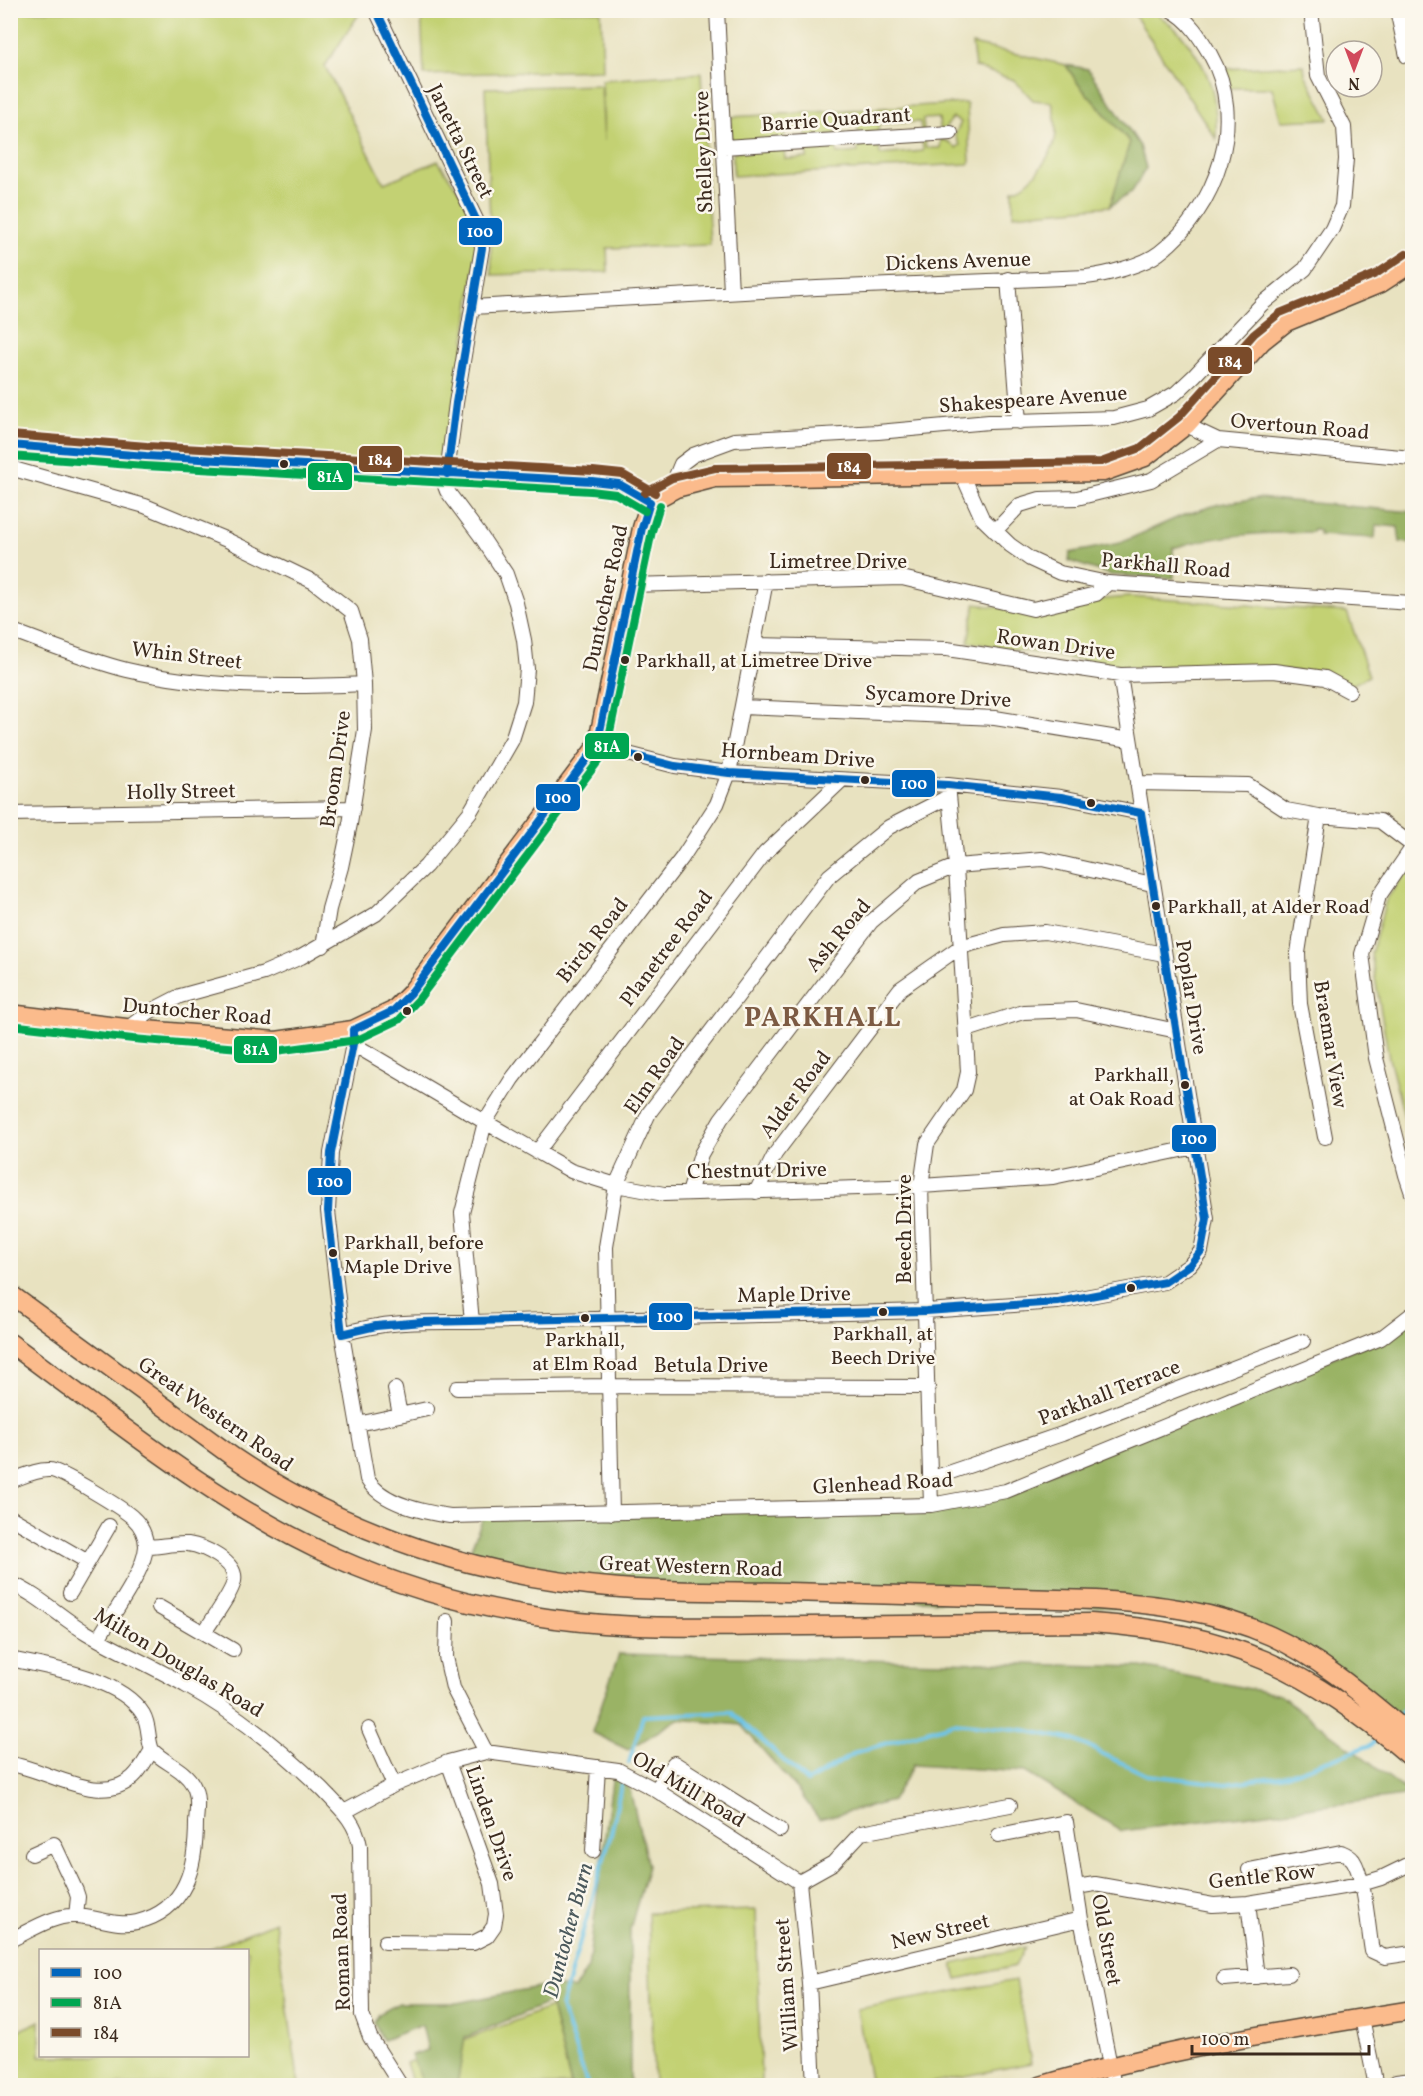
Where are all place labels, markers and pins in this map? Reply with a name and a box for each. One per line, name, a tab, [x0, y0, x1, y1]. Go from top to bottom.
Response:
unlabelled marker	[278, 458, 290, 470]
place label: Parkhall, at Limetree Drive	[636, 648, 872, 676]
marker: Parkhall, at Limetree Drive	[619, 654, 631, 666]
unlabelled marker	[632, 751, 644, 763]
unlabelled marker	[859, 774, 871, 786]
unlabelled marker	[1085, 797, 1097, 809]
place label: Parkhall, at Alder Road	[1167, 894, 1370, 922]
marker: Parkhall, at Alder Road	[1150, 900, 1162, 912]
unlabelled marker	[401, 1005, 413, 1017]
place label: Parkhall, at Oak Road	[1069, 1062, 1174, 1114]
marker: Parkhall, at Oak Road	[1179, 1079, 1191, 1091]
place label: Parkhall, before Maple Drive	[344, 1230, 484, 1282]
marker: Parkhall, before Maple Drive	[327, 1247, 339, 1259]
unlabelled marker	[1125, 1282, 1137, 1294]
marker: Parkhall, at Beech Drive	[877, 1306, 889, 1318]
marker: Parkhall, at Elm Road	[579, 1312, 591, 1324]
place label: Parkhall, at Beech Drive	[831, 1321, 935, 1373]
place label: Parkhall, at Elm Road	[532, 1327, 638, 1379]

